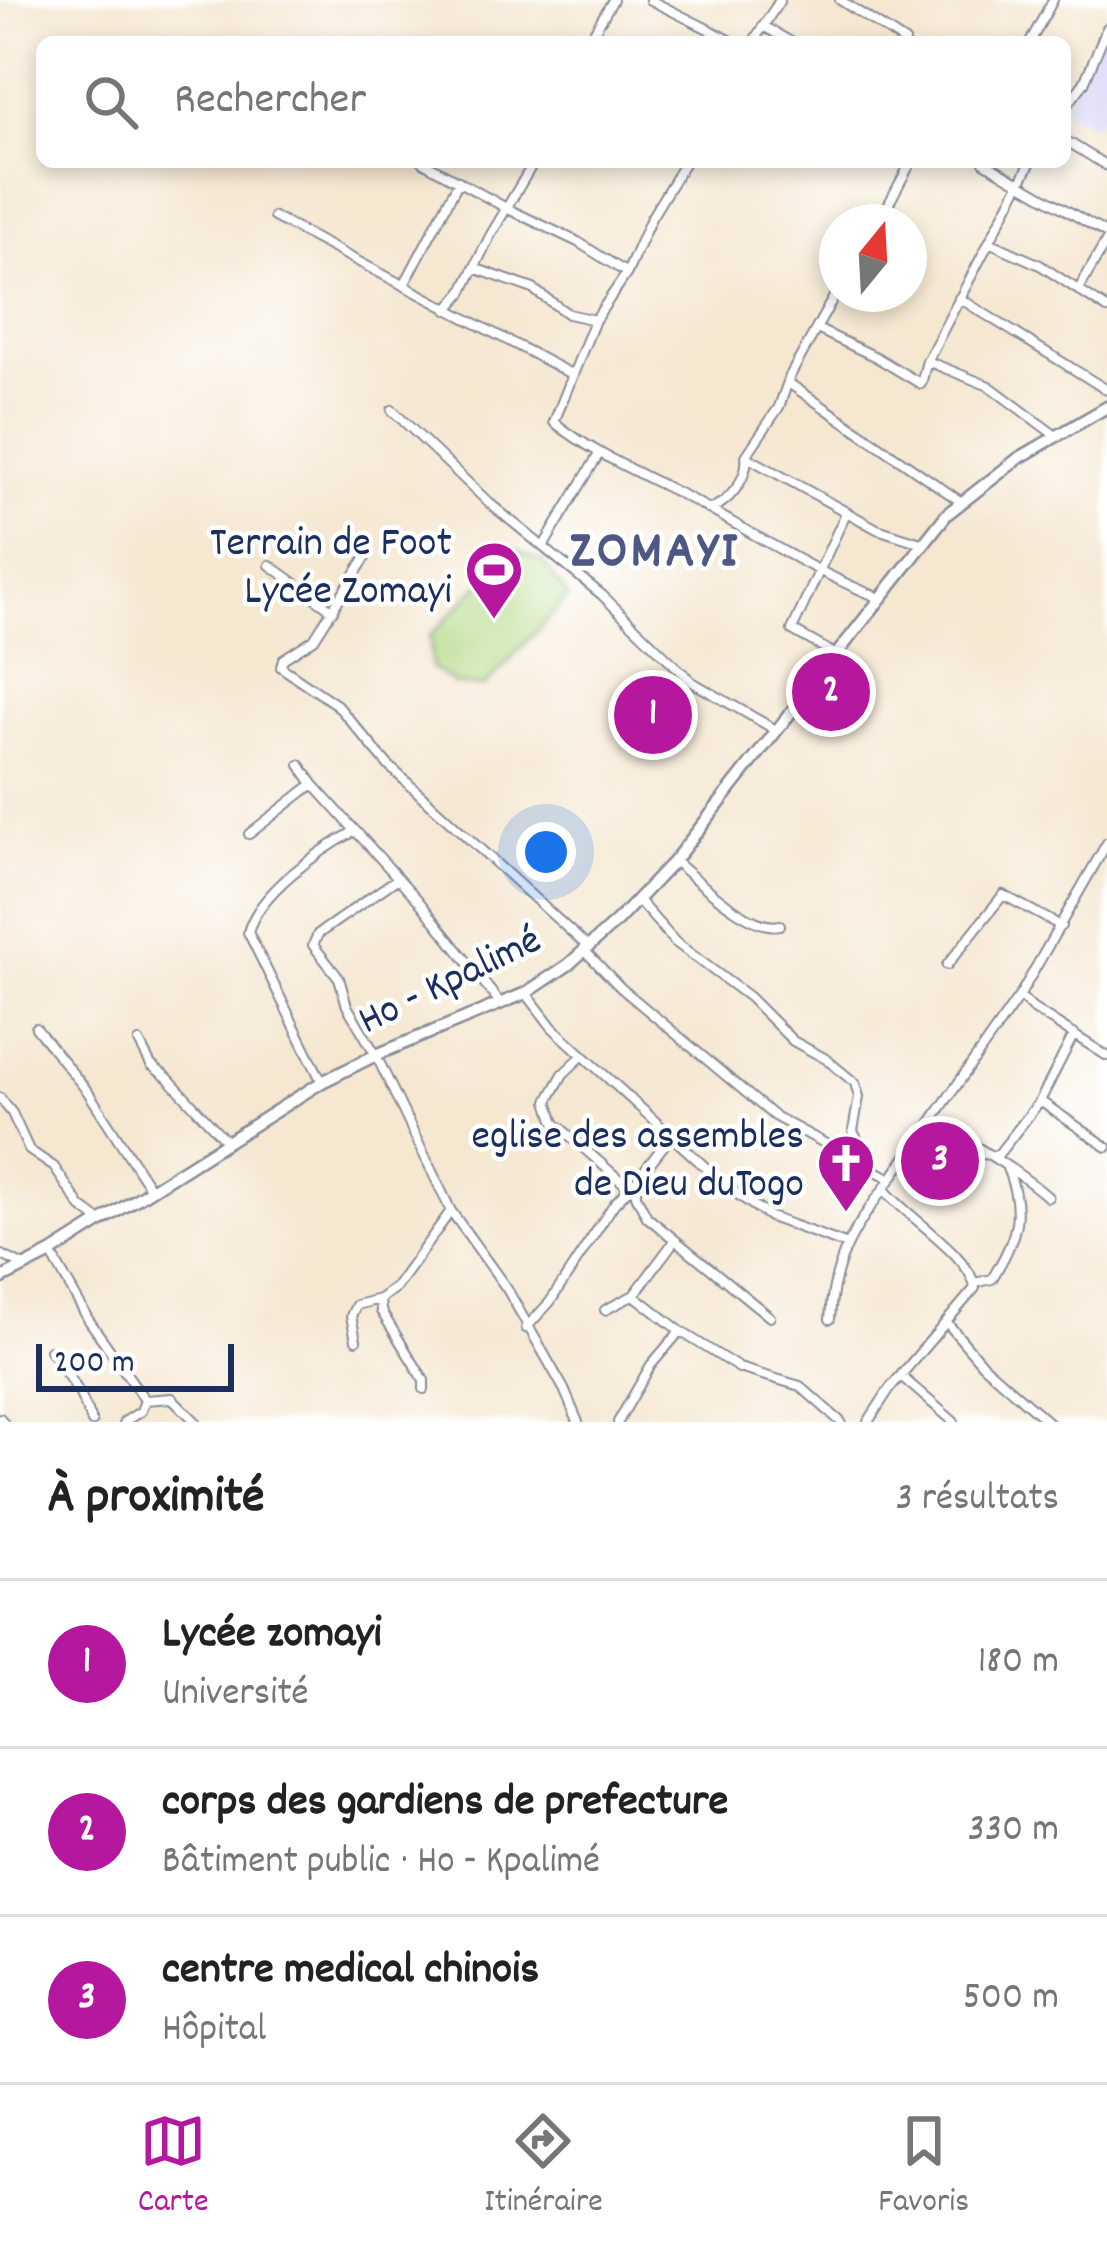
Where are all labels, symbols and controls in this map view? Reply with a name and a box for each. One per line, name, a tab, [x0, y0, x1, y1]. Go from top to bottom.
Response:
search box	[36, 36, 1071, 168]
icon: search	[78, 69, 144, 135]
text: Rechercher	[174, 70, 366, 134]
north arrow	[819, 204, 927, 312]
place label: Terrain de Foot Lycée Zomayi	[210, 516, 452, 624]
district label: ZOMAYI	[570, 516, 740, 593]
sports icon: Terrain de Foot Lycée Zomayi	[463, 539, 525, 621]
pin: 2	[792, 647, 870, 737]
pin: 1	[614, 670, 692, 760]
your location	[516, 822, 576, 882]
street label: Ho - Kpalimé	[349, 913, 553, 1053]
place label: eglise des assembles de Dieu duTogo	[471, 1109, 804, 1217]
pin: 3	[901, 1116, 979, 1206]
church icon: eglise des assembles de Dieu duTogo	[815, 1132, 877, 1214]
scale bar	[36, 1338, 234, 1391]
text: 200 m	[54, 1341, 135, 1388]
text: À proximité	[48, 1464, 265, 1536]
text: 3 résultats	[895, 1473, 1059, 1528]
text: Lycée zomayi	[162, 1604, 382, 1668]
text: 1	[83, 1636, 91, 1691]
text: 180 m	[978, 1636, 1059, 1691]
text: Université	[162, 1668, 309, 1723]
text: corps des gardiens de prefecture	[162, 1772, 728, 1836]
text: 2	[78, 1804, 96, 1859]
text: 330 m	[967, 1804, 1059, 1859]
text: Bâtiment public · Ho - Kpalimé	[162, 1836, 600, 1891]
text: centre medical chinois	[162, 1940, 539, 2004]
text: 3	[78, 1972, 96, 2027]
text: 500 m	[963, 1972, 1059, 2027]
text: Hôpital	[162, 2004, 266, 2059]
tab: Carte	[138, 2108, 209, 2227]
tab: Itinéraire	[484, 2108, 603, 2227]
tab: Favoris	[878, 2108, 969, 2227]

